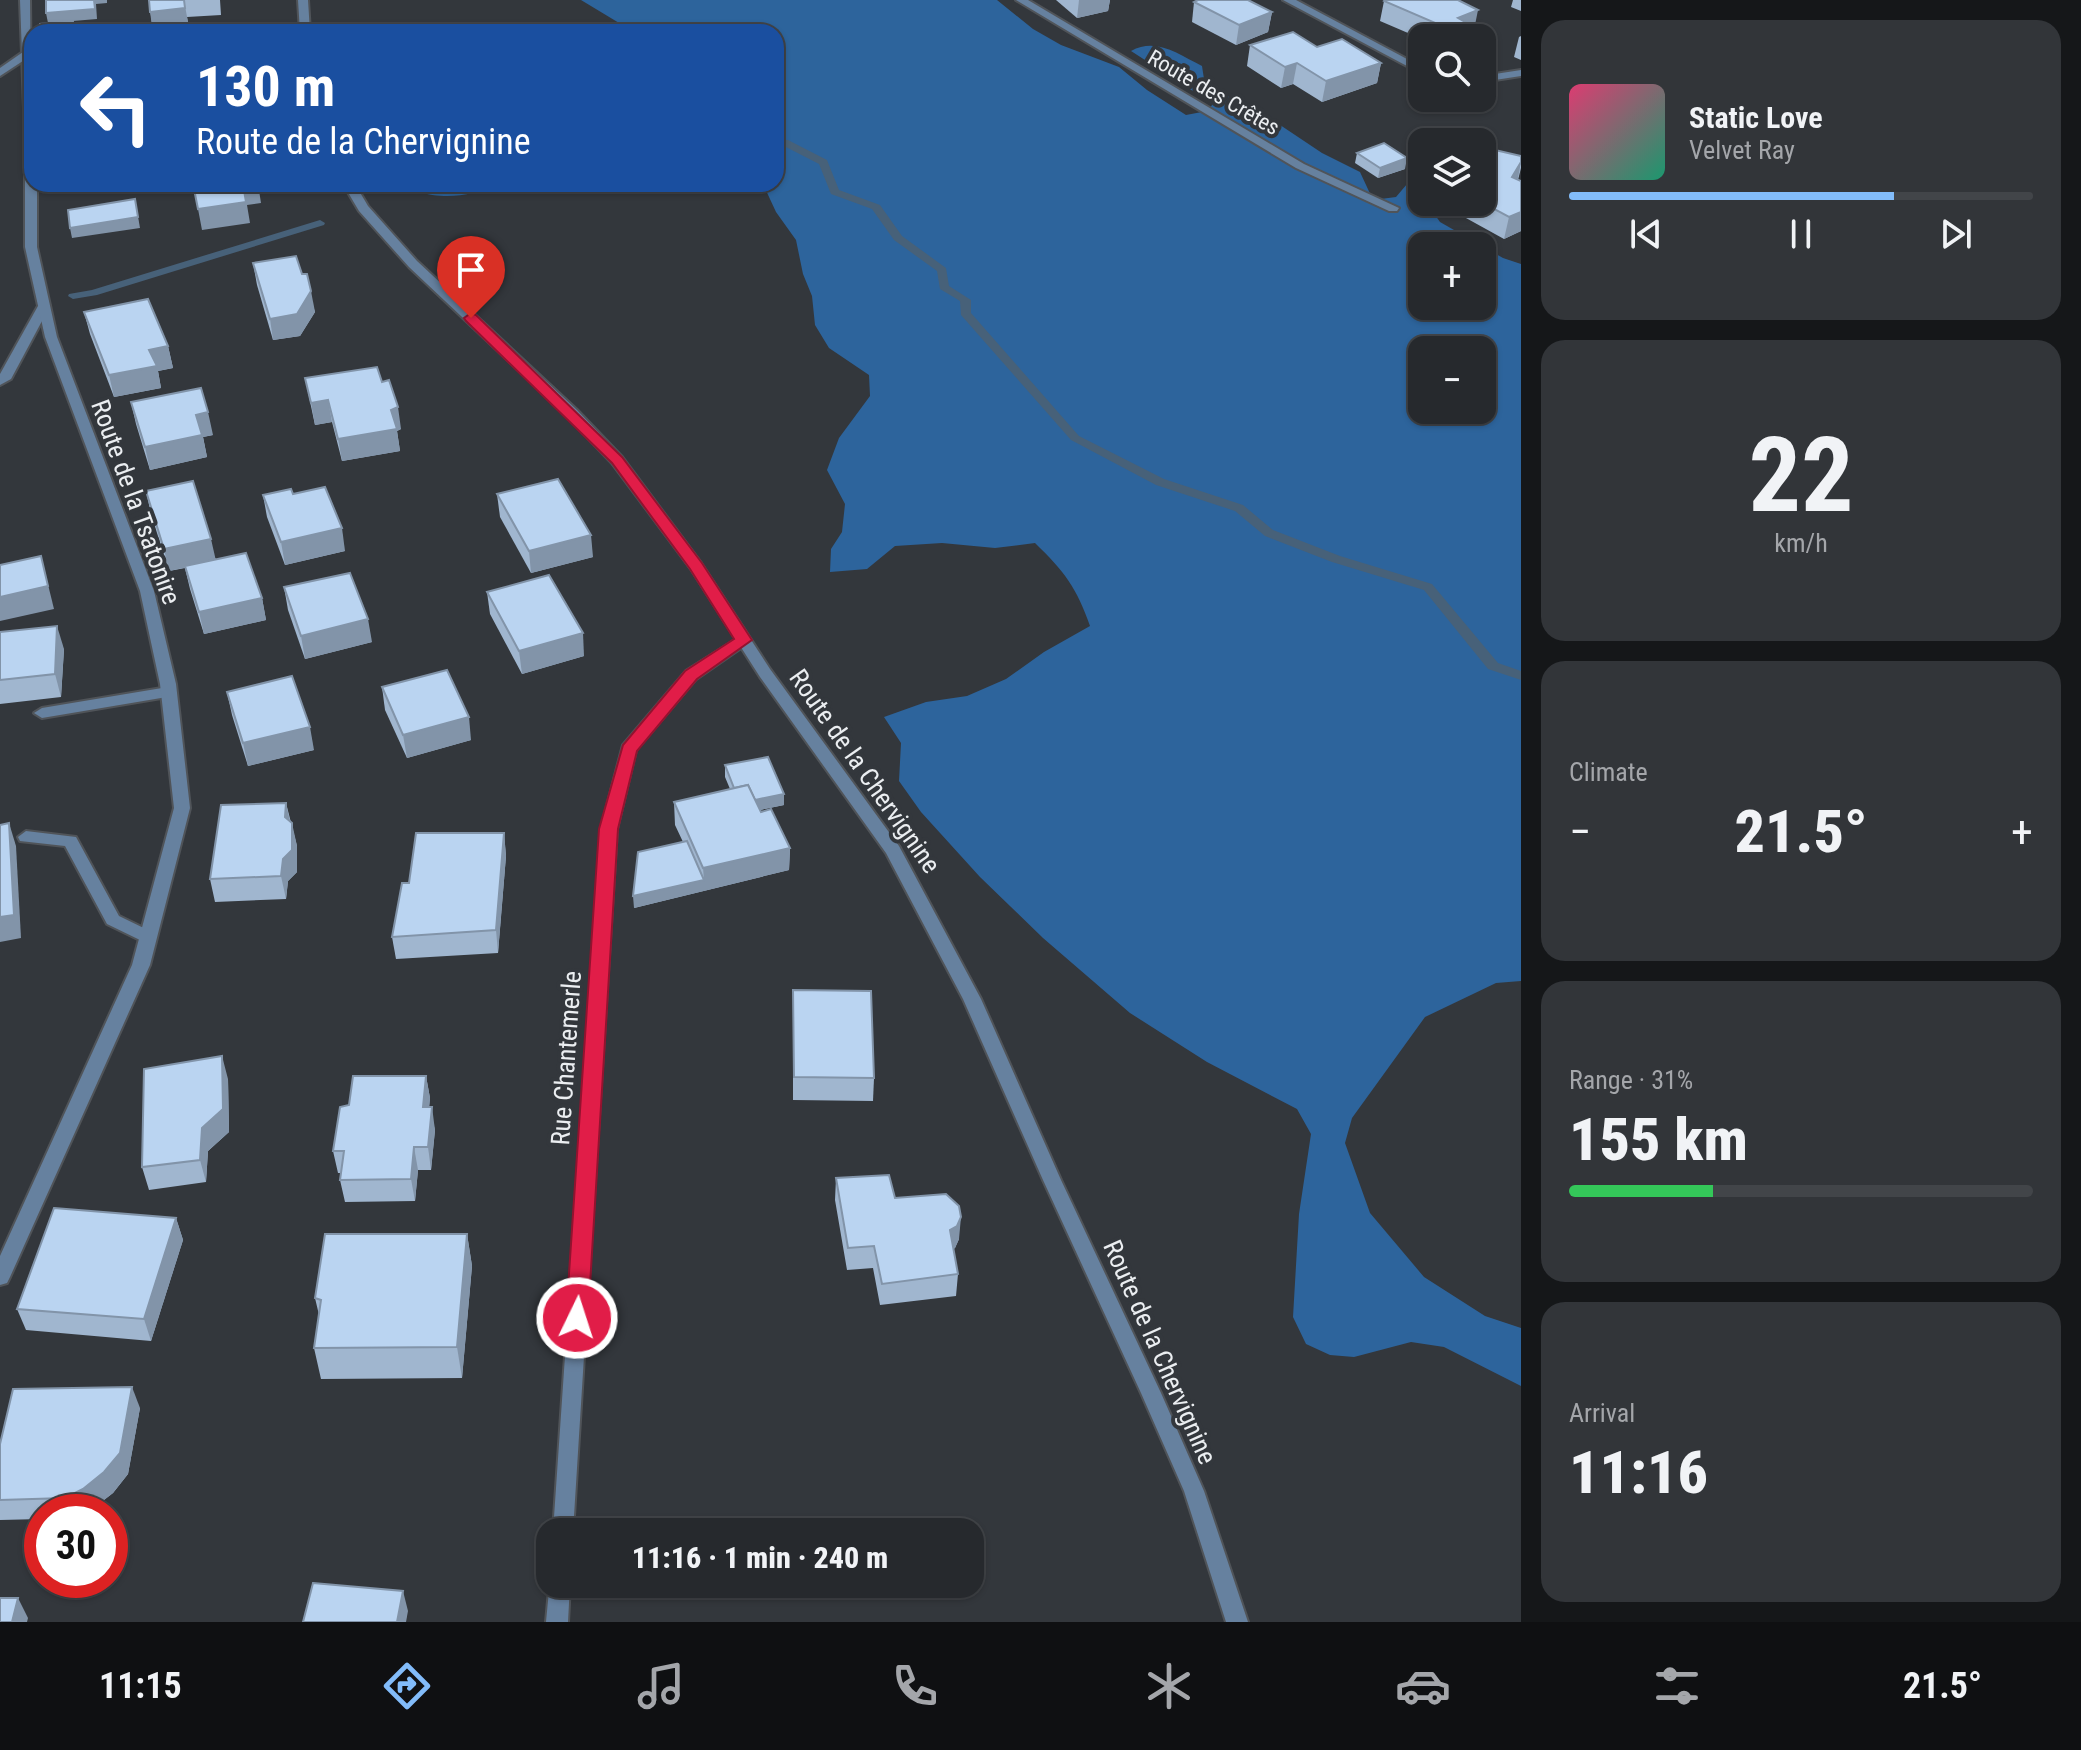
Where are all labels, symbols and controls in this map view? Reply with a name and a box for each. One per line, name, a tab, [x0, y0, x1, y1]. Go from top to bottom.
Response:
map controls	[1408, 24, 1496, 424]
button: search	[1408, 24, 1496, 112]
street label: Route des Crêtes	[1144, 45, 1284, 140]
text: 130 m	[196, 54, 335, 120]
icon: left	[64, 56, 168, 160]
text: Static Love	[1689, 100, 1823, 135]
text: Route de la Chervignine	[196, 121, 531, 163]
button: layers	[1408, 128, 1496, 216]
text: Velvet Ray	[1689, 135, 1795, 165]
icon: previous	[1624, 212, 1668, 256]
icon: pause	[1779, 212, 1823, 256]
icon: next	[1934, 212, 1978, 256]
button: +	[1408, 232, 1496, 320]
pin	[437, 236, 505, 318]
icon: arrive	[449, 248, 493, 292]
button: −	[1408, 336, 1496, 424]
street label: Route de la Tsatonire	[85, 396, 187, 608]
text: 22	[1748, 415, 1854, 536]
text: km/h	[1774, 528, 1828, 558]
street label: Route de la Chervignine	[783, 663, 947, 879]
text: Climate	[1569, 757, 1648, 787]
text: 21.5°	[1735, 796, 1868, 867]
text: −	[1569, 806, 1591, 858]
text: +	[2011, 806, 2033, 858]
street label: Rue Chantemerle	[545, 970, 587, 1146]
text: Range · 31%	[1569, 1065, 1693, 1095]
text: 155 km	[1569, 1104, 1748, 1175]
street label: Route de la Chervignine	[1097, 1236, 1223, 1468]
position arrow	[535, 1276, 619, 1360]
text: Arrival	[1569, 1398, 1635, 1428]
text: 11:16	[1569, 1437, 1708, 1508]
speed limit sign: 30	[24, 1494, 128, 1598]
text: 11:16 · 1 min · 240 m	[632, 1540, 888, 1575]
icon: directions	[379, 1658, 435, 1714]
icon: music	[633, 1658, 689, 1714]
icon: phone	[887, 1658, 943, 1714]
icon: climate	[1141, 1658, 1197, 1714]
icon: car	[1395, 1658, 1451, 1714]
icon: filters	[1649, 1658, 1705, 1714]
text: 11:15	[99, 1665, 182, 1707]
text: 21.5°	[1903, 1665, 1982, 1707]

